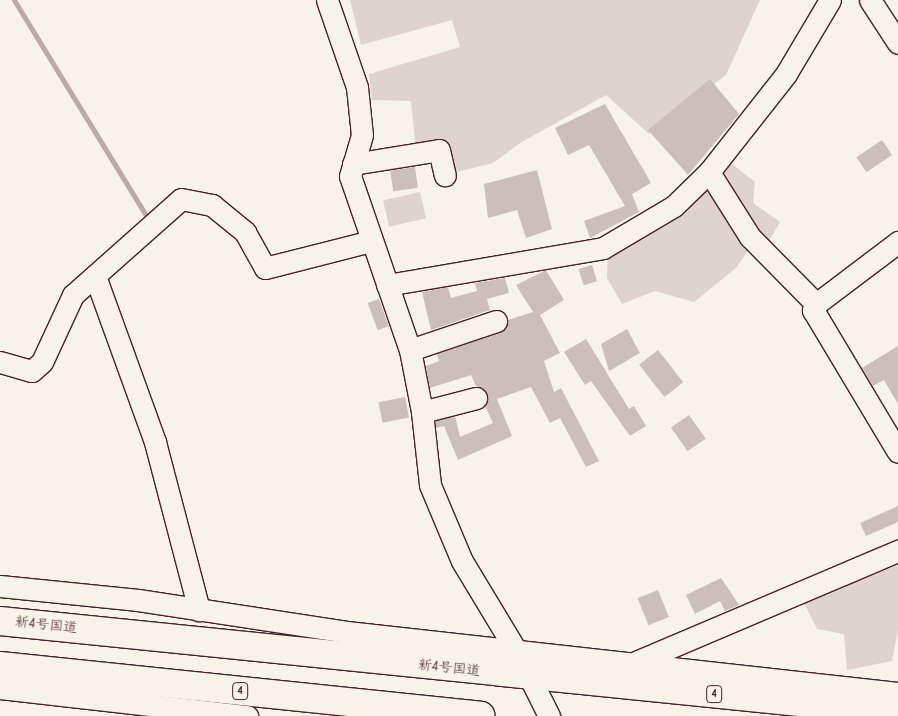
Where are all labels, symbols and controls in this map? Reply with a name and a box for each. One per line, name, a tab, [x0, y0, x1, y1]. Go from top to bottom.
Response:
street label: 新4号国道	[14, 613, 78, 637]
street label: 新4号国道	[417, 656, 481, 680]
road number: 4	[231, 681, 249, 700]
road number: 4	[705, 684, 723, 704]

